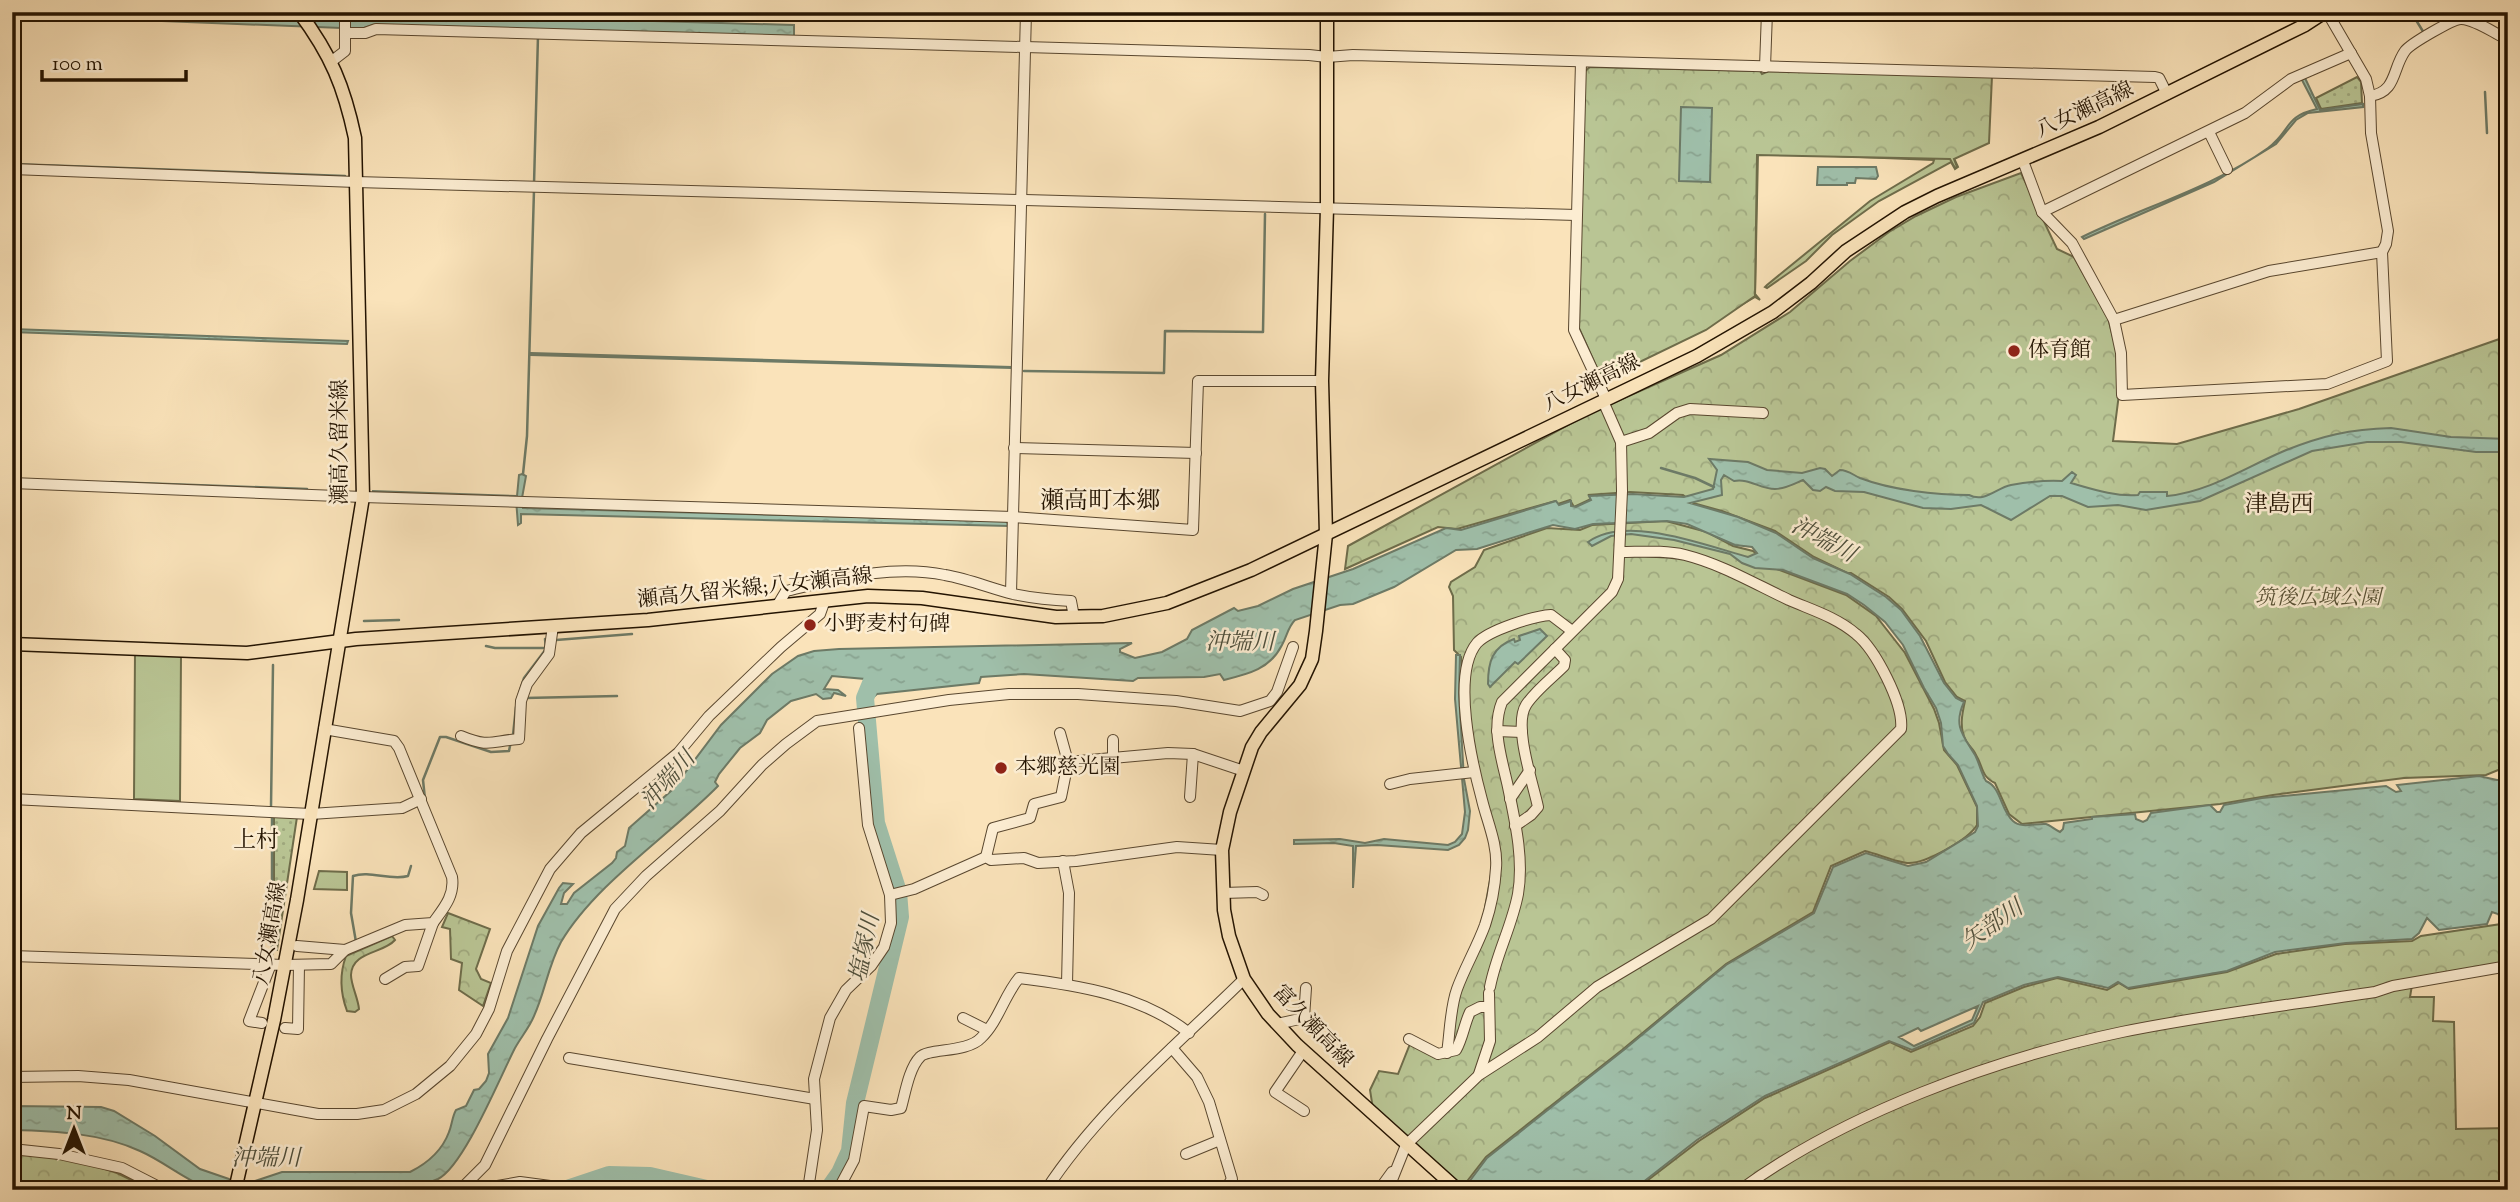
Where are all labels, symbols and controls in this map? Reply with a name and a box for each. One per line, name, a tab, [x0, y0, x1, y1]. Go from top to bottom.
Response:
scale bar	[42, 38, 186, 82]
text: 100 m	[52, 50, 103, 80]
street label: 八女瀬高線	[2031, 75, 2139, 147]
place label: 体育館	[2028, 336, 2091, 366]
marker: 体育館	[2006, 343, 2022, 359]
street label: 八女瀬高線	[1538, 348, 1646, 420]
street label: 瀬高久留米線	[326, 379, 356, 505]
district label: 瀬高町本郷	[1040, 485, 1160, 519]
district label: 津島西	[2245, 489, 2314, 522]
water label: 沖端川	[1785, 510, 1864, 573]
street label: 瀬高久留米線;八女瀬高線	[636, 562, 874, 616]
park label: 筑後広域公園	[2255, 584, 2384, 614]
place label: 小野麦村句碑	[824, 610, 950, 640]
marker: 小野麦村句碑	[802, 617, 818, 633]
water label: 沖端川	[1206, 627, 1278, 660]
water label: 沖端川	[634, 742, 706, 818]
place label: 本郷慈光園	[1015, 753, 1120, 783]
marker: 本郷慈光園	[993, 760, 1009, 776]
district label: 上村	[233, 825, 279, 858]
street label: 八女瀬高線	[247, 880, 295, 988]
water label: 矢部川	[1955, 891, 2033, 959]
water label: 塩塚川	[843, 908, 890, 985]
street label: 富久瀬高線	[1265, 979, 1359, 1075]
north arrow	[38, 1094, 108, 1164]
text: N	[66, 1101, 82, 1128]
water label: 沖端川	[232, 1143, 304, 1176]

